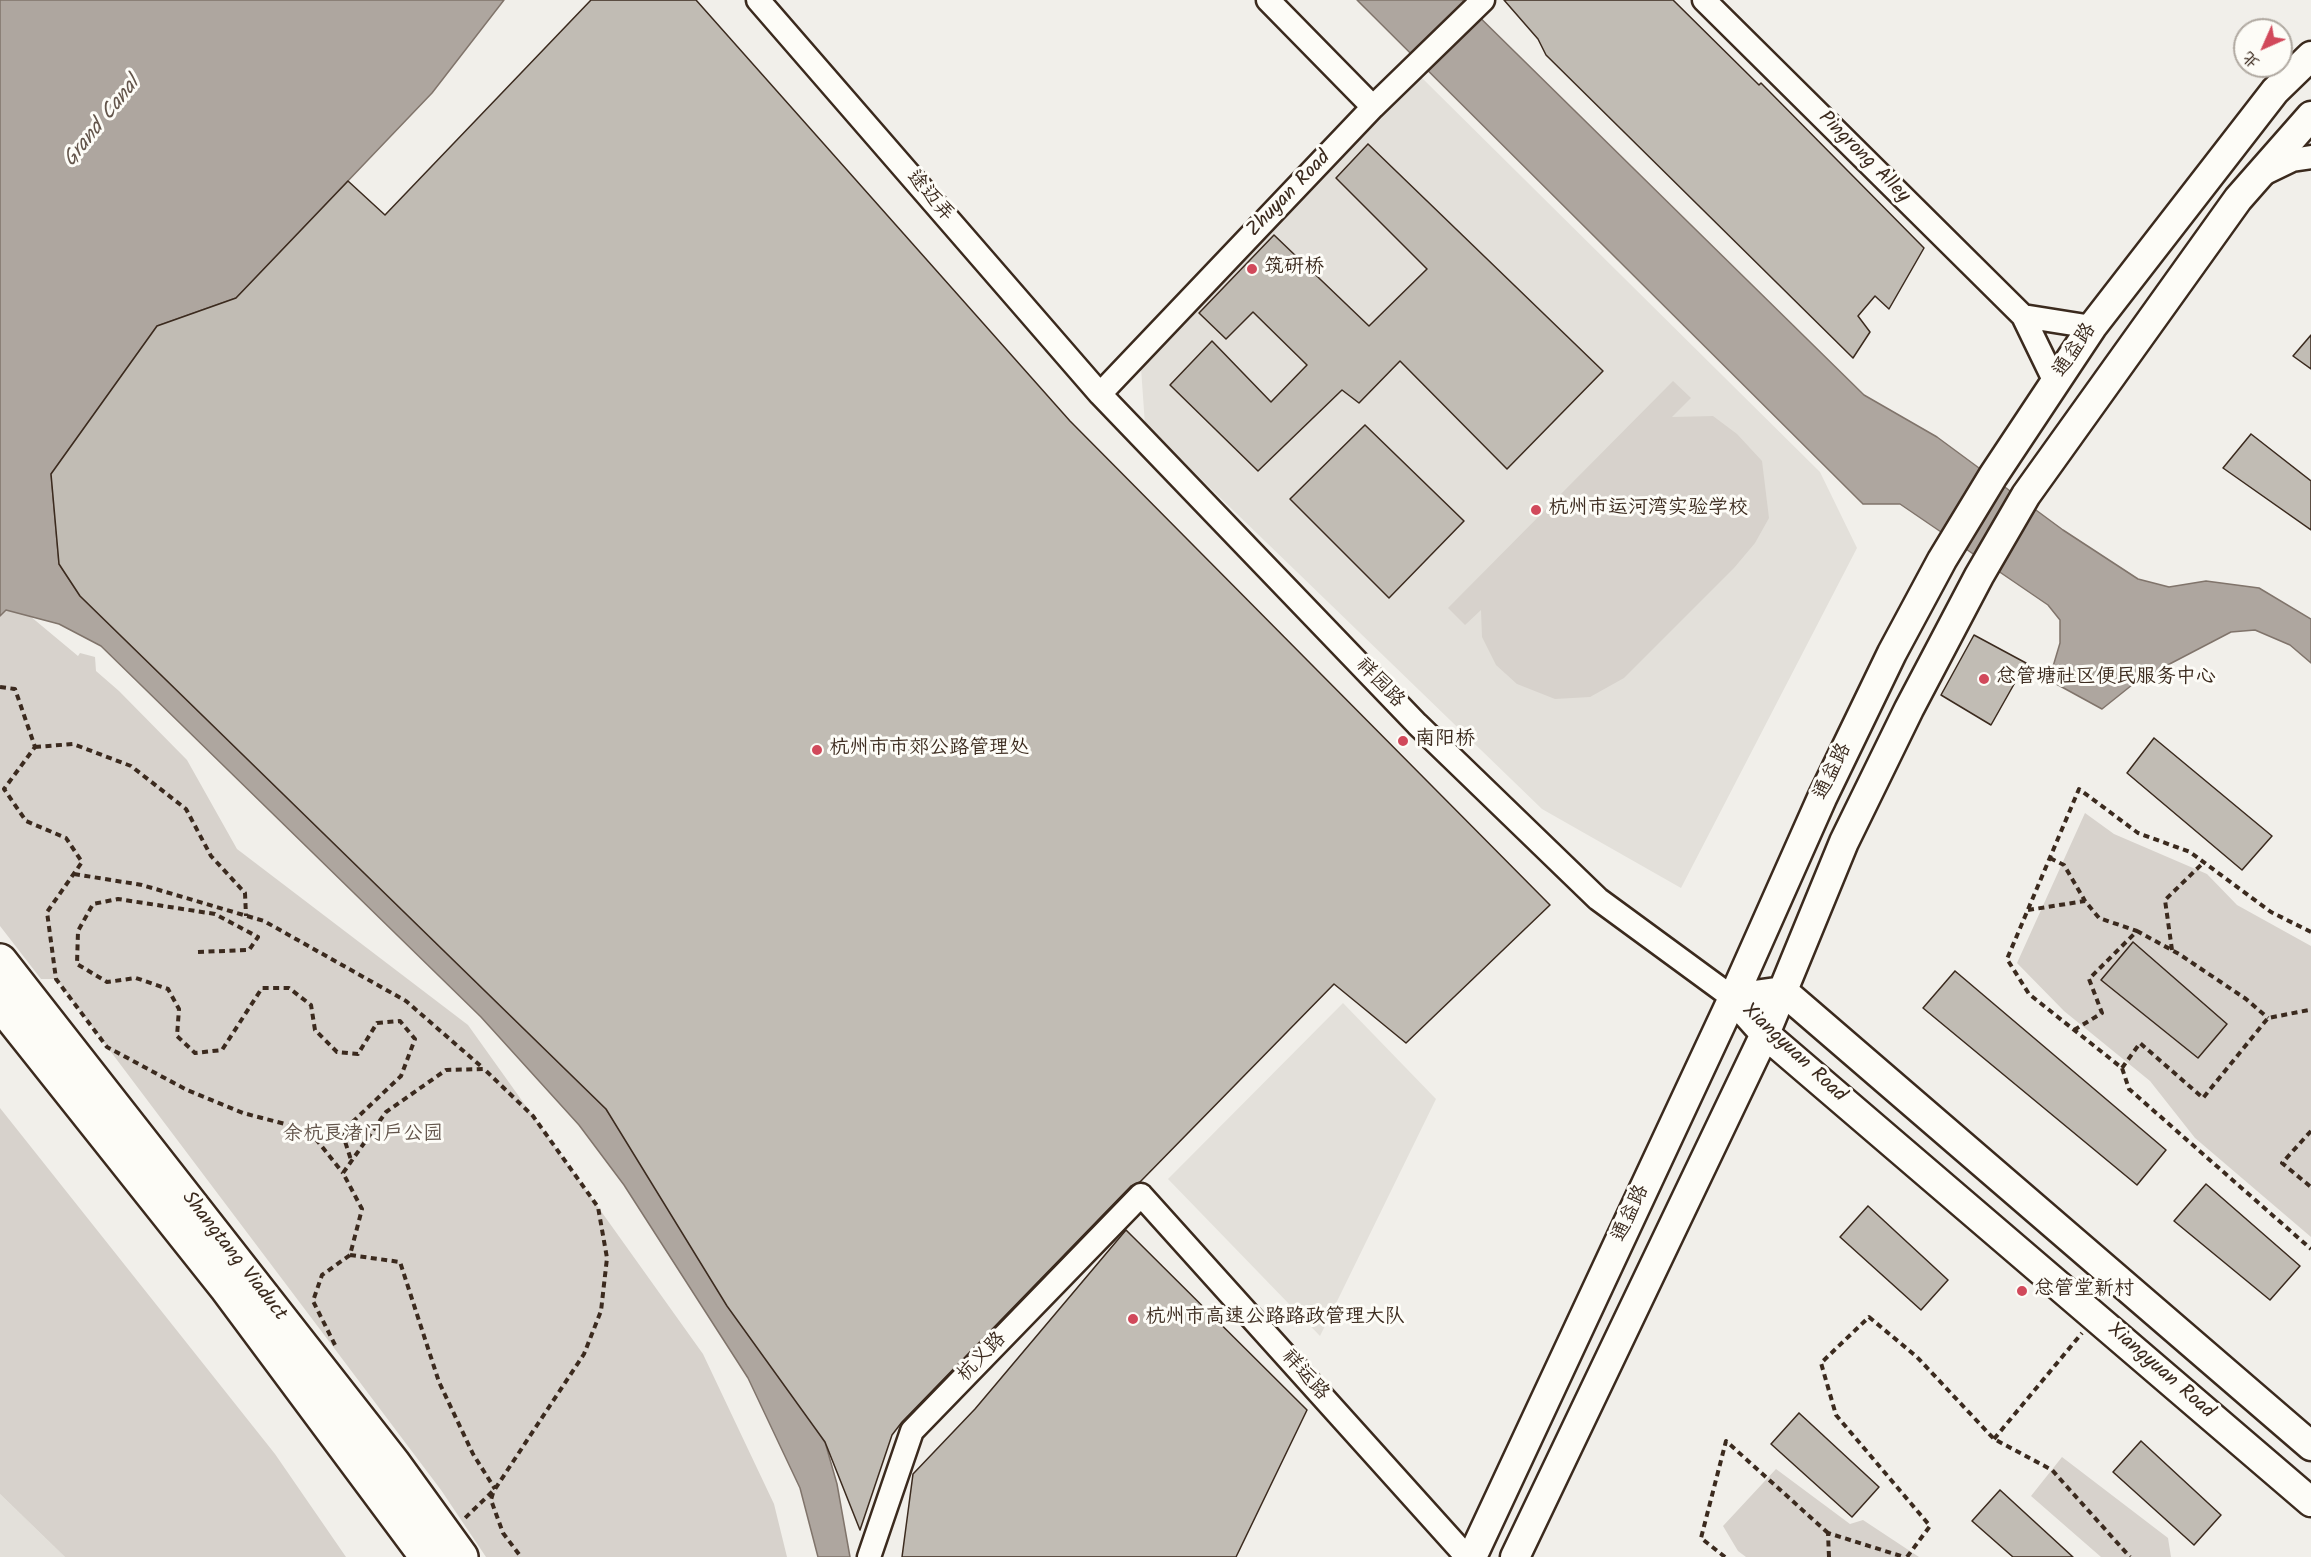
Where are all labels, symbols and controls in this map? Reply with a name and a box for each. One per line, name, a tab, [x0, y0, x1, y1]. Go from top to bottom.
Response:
north arrow	[2233, 18, 2293, 78]
text: 北	[2237, 45, 2266, 74]
water label: Grand Canal	[59, 73, 147, 173]
street label: Pingrong Alley	[1812, 107, 1914, 209]
street label: Zhuyan Road	[1243, 147, 1337, 243]
street label: 途迈弄	[900, 166, 958, 228]
place label: 筑研桥	[1264, 257, 1324, 281]
marker: 筑研桥	[1245, 262, 1259, 276]
street label: 通益路	[2049, 319, 2103, 383]
place label: 杭州市运河湾实验学校	[1548, 498, 1748, 522]
marker: 杭州市运河湾实验学校	[1529, 503, 1543, 517]
street label: 祥园路	[1350, 654, 1408, 714]
place label: 总管塘社区便民服务中心	[1996, 667, 2216, 691]
marker: 总管塘社区便民服务中心	[1977, 672, 1991, 686]
place label: 南阳桥	[1415, 729, 1475, 753]
marker: 南阳桥	[1396, 734, 1410, 748]
place label: 杭州市市郊公路管理处	[829, 738, 1029, 762]
street label: 通益路	[1810, 740, 1858, 804]
marker: 杭州市市郊公路管理处	[810, 743, 824, 757]
street label: Xiangyuan Road	[1736, 1000, 1850, 1108]
park label: 余杭良渚门户公园	[283, 1124, 443, 1148]
street label: 通益路	[1608, 1182, 1656, 1246]
street label: Shangtang Viaduct	[175, 1188, 291, 1326]
place label: 总管堂新村	[2034, 1279, 2134, 1303]
marker: 总管堂新村	[2015, 1284, 2029, 1298]
place label: 杭州市高速公路路政管理大队	[1145, 1307, 1405, 1331]
marker: 杭州市高速公路路政管理大队	[1126, 1312, 1140, 1326]
street label: Xiangyuan Road	[2102, 1319, 2218, 1425]
street label: 杭义路	[954, 1328, 1012, 1388]
street label: 祥运路	[1275, 1346, 1333, 1406]

